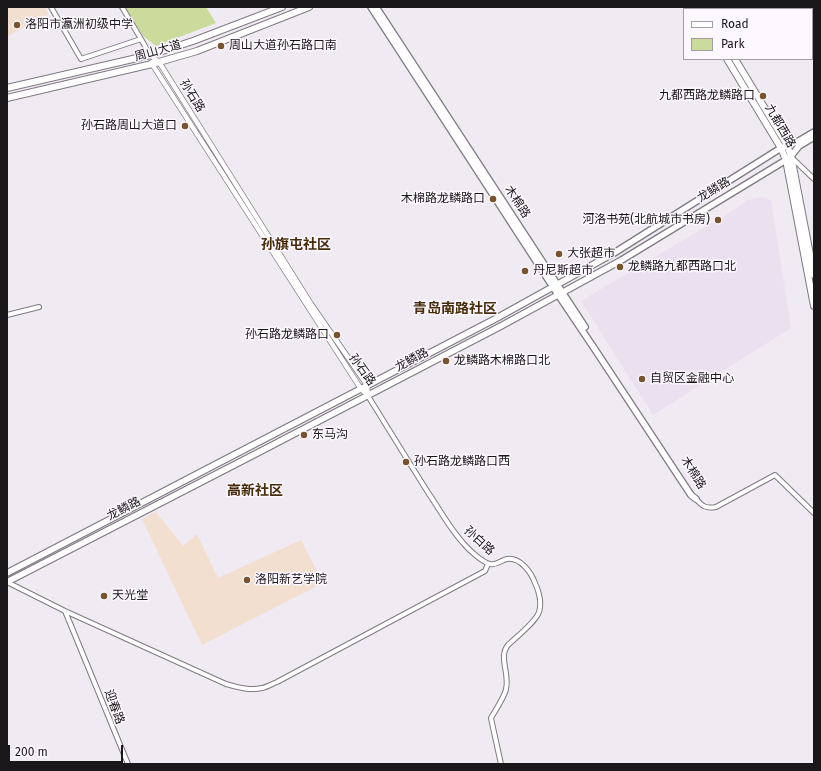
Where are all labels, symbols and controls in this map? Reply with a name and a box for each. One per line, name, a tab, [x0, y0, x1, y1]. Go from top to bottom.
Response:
legend	[683, 8, 813, 60]
text: Road	[721, 17, 749, 31]
place label: 洛阳市瀛洲初级中学	[25, 18, 133, 32]
marker: 洛阳市瀛洲初级中学	[12, 20, 22, 30]
street label: 周山大道	[133, 37, 183, 65]
text: Park	[721, 37, 745, 51]
place label: 周山大道孙石路口南	[229, 39, 337, 53]
marker: 周山大道孙石路口南	[216, 41, 226, 51]
street label: 孙石路	[176, 77, 208, 115]
place label: 九都西路龙鳞路口	[659, 89, 755, 103]
marker: 九都西路龙鳞路口	[758, 91, 768, 101]
street label: 九都西路	[762, 102, 798, 150]
place label: 孙石路周山大道口	[81, 119, 177, 133]
marker: 孙石路周山大道口	[180, 121, 190, 131]
street label: 龙鳞路	[695, 175, 733, 205]
street label: 木棉路	[501, 183, 533, 221]
place label: 木棉路龙鳞路口	[401, 192, 485, 206]
marker: 木棉路龙鳞路口	[488, 194, 498, 204]
place label: 河洛书苑(北航城市书房)	[582, 213, 710, 227]
marker: 河洛书苑(北航城市书房)	[713, 215, 723, 225]
district label: 孙旗屯社区	[261, 237, 331, 253]
place label: 大张超市	[567, 247, 615, 261]
marker: 大张超市	[554, 249, 564, 259]
place label: 龙鳞路九都西路口北	[628, 260, 736, 274]
marker: 龙鳞路九都西路口北	[615, 262, 625, 272]
place label: 丹尼斯超市	[533, 264, 593, 278]
marker: 丹尼斯超市	[520, 266, 530, 276]
district label: 青岛南路社区	[413, 301, 497, 317]
place label: 孙石路龙鳞路口	[245, 328, 329, 342]
marker: 孙石路龙鳞路口	[332, 330, 342, 340]
street label: 龙鳞路	[393, 345, 431, 375]
street label: 孙石路	[346, 351, 378, 389]
place label: 龙鳞路木棉路口北	[454, 354, 550, 368]
marker: 龙鳞路木棉路口北	[441, 356, 451, 366]
place label: 自贸区金融中心	[650, 372, 734, 386]
marker: 自贸区金融中心	[637, 374, 647, 384]
place label: 东马沟	[312, 428, 348, 442]
marker: 东马沟	[299, 430, 309, 440]
street label: 木棉路	[677, 454, 709, 492]
place label: 孙石路龙鳞路口西	[414, 455, 510, 469]
marker: 孙石路龙鳞路口西	[401, 457, 411, 467]
district label: 高新社区	[227, 483, 283, 499]
street label: 龙鳞路	[105, 494, 143, 524]
street label: 孙白路	[461, 524, 497, 558]
place label: 洛阳新艺学院	[255, 573, 327, 587]
marker: 洛阳新艺学院	[242, 575, 252, 585]
place label: 天光堂	[112, 589, 148, 603]
marker: 天光堂	[99, 591, 109, 601]
street label: 迎春路	[101, 688, 127, 726]
scale bar	[10, 737, 125, 763]
text: 200 m	[15, 745, 48, 759]

